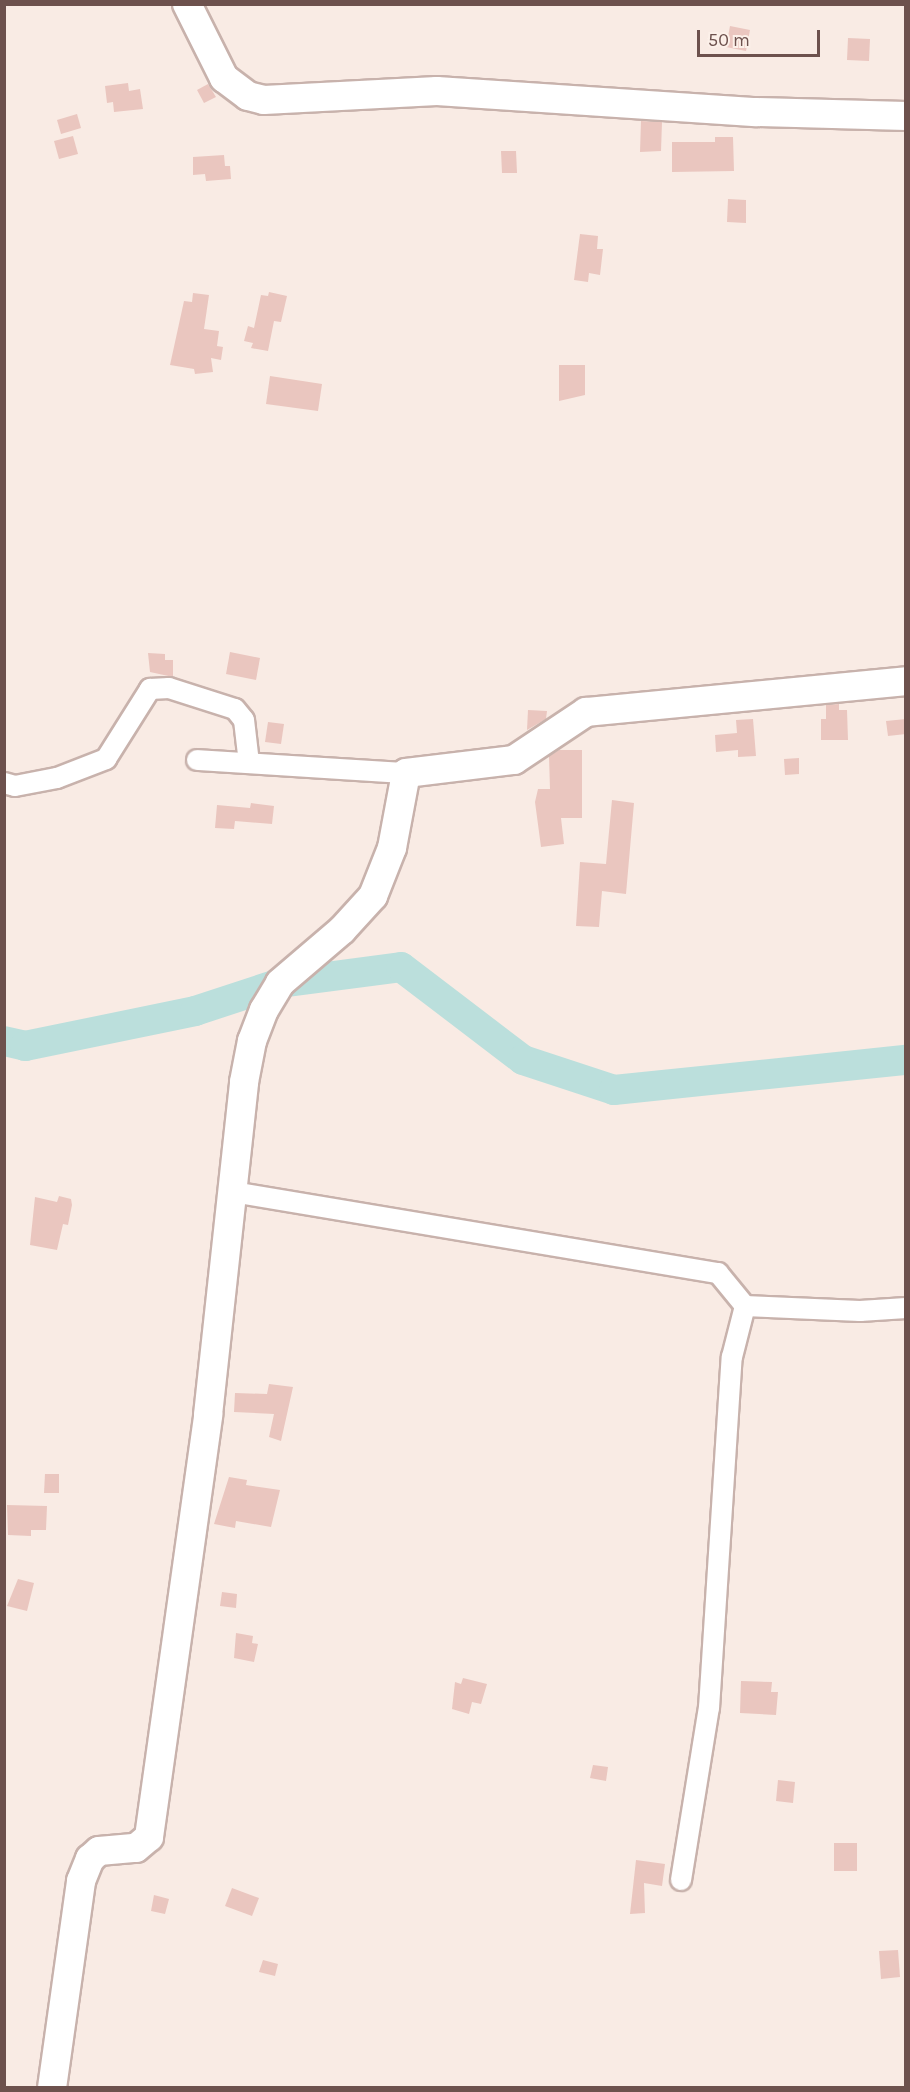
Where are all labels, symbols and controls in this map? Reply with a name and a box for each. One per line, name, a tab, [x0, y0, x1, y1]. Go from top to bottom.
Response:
scale bar	[700, 18, 823, 56]
text: 50 m	[708, 29, 750, 51]

